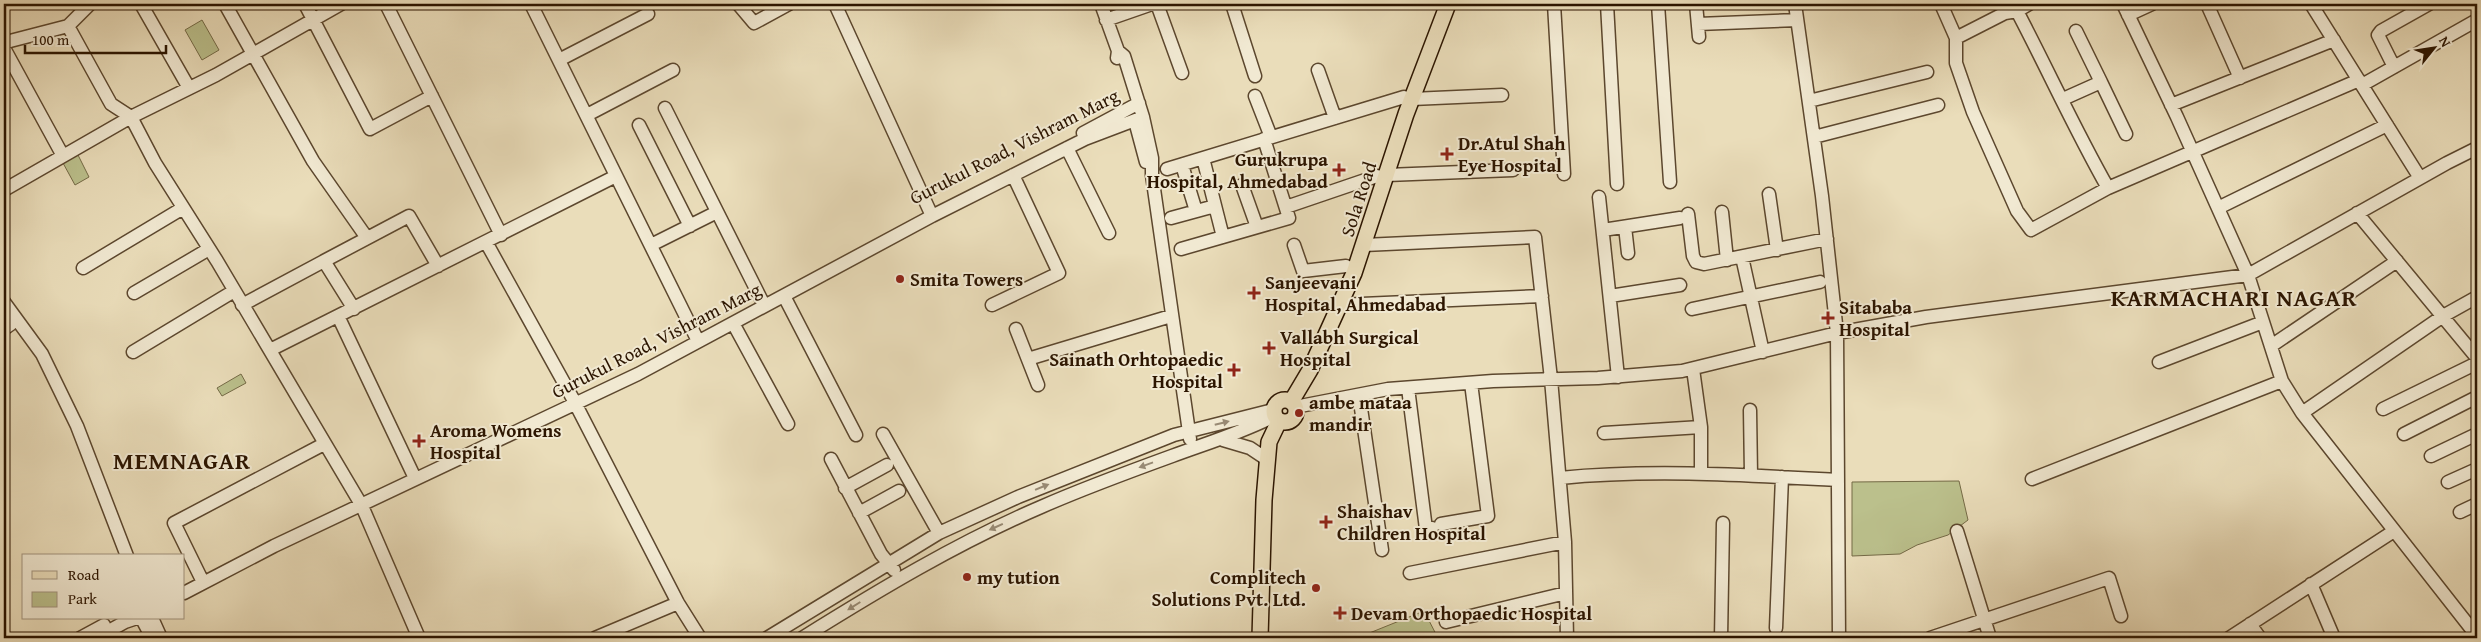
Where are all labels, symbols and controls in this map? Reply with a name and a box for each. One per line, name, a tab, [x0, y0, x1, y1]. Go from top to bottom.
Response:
scale bar	[25, 22, 166, 54]
north arrow	[2408, 22, 2458, 72]
text: 100 m	[32, 29, 70, 50]
text: N	[2434, 32, 2457, 51]
street label: Gurukul Road, Vishram Marg	[904, 81, 1124, 211]
place label: Dr.Atul Shah Eye Hospital	[1458, 129, 1566, 179]
place label: Gurukrupa Hospital, Ahmedabad	[1147, 145, 1328, 195]
marker: Dr.Atul Shah Eye Hospital	[1440, 147, 1454, 161]
street label: Sola Road	[1333, 157, 1384, 240]
marker: Gurukrupa Hospital, Ahmedabad	[1332, 163, 1346, 177]
place label: Smita Towers	[910, 265, 1023, 293]
place label: Sanjeevani Hospital, Ahmedabad	[1265, 268, 1446, 318]
marker: Smita Towers	[894, 273, 906, 285]
street label: Gurukul Road, Vishram Marg	[546, 275, 766, 405]
district label: KARMACHARI NAGAR	[2111, 280, 2357, 315]
marker: Sanjeevani Hospital, Ahmedabad	[1247, 286, 1261, 300]
place label: Sitababa Hospital	[1839, 293, 1912, 343]
marker: Sitababa Hospital	[1821, 311, 1835, 325]
place label: Vallabh Surgical Hospital	[1280, 323, 1419, 373]
marker: Vallabh Surgical Hospital	[1262, 341, 1276, 355]
place label: Sainath Orhtopaedic Hospital	[1049, 345, 1223, 395]
marker: Sainath Orhtopaedic Hospital	[1227, 363, 1241, 377]
place label: ambe mataa mandir	[1309, 388, 1412, 438]
marker: ambe mataa mandir	[1293, 407, 1305, 419]
place label: Aroma Womens Hospital	[430, 416, 561, 466]
one-way arrow	[1214, 419, 1229, 427]
marker: Aroma Womens Hospital	[412, 434, 426, 448]
district label: MEMNAGAR	[113, 443, 251, 478]
one-way arrow	[1139, 462, 1154, 469]
one-way arrow	[1035, 483, 1050, 491]
place label: Shaishav Children Hospital	[1337, 497, 1486, 547]
marker: Shaishav Children Hospital	[1319, 515, 1333, 529]
one-way arrow	[989, 523, 1003, 531]
legend	[22, 554, 185, 620]
place label: my tution	[977, 563, 1060, 591]
place label: Complitech Solutions Pvt. Ltd.	[1151, 563, 1307, 613]
text: Road	[68, 564, 99, 585]
marker: my tution	[961, 571, 973, 583]
marker: Complitech Solutions Pvt. Ltd.	[1310, 582, 1322, 594]
text: Park	[68, 588, 97, 609]
place label: Devam Orthopaedic Hospital	[1351, 599, 1592, 627]
one-way arrow	[848, 601, 861, 610]
marker: Devam Orthopaedic Hospital	[1333, 606, 1347, 620]

